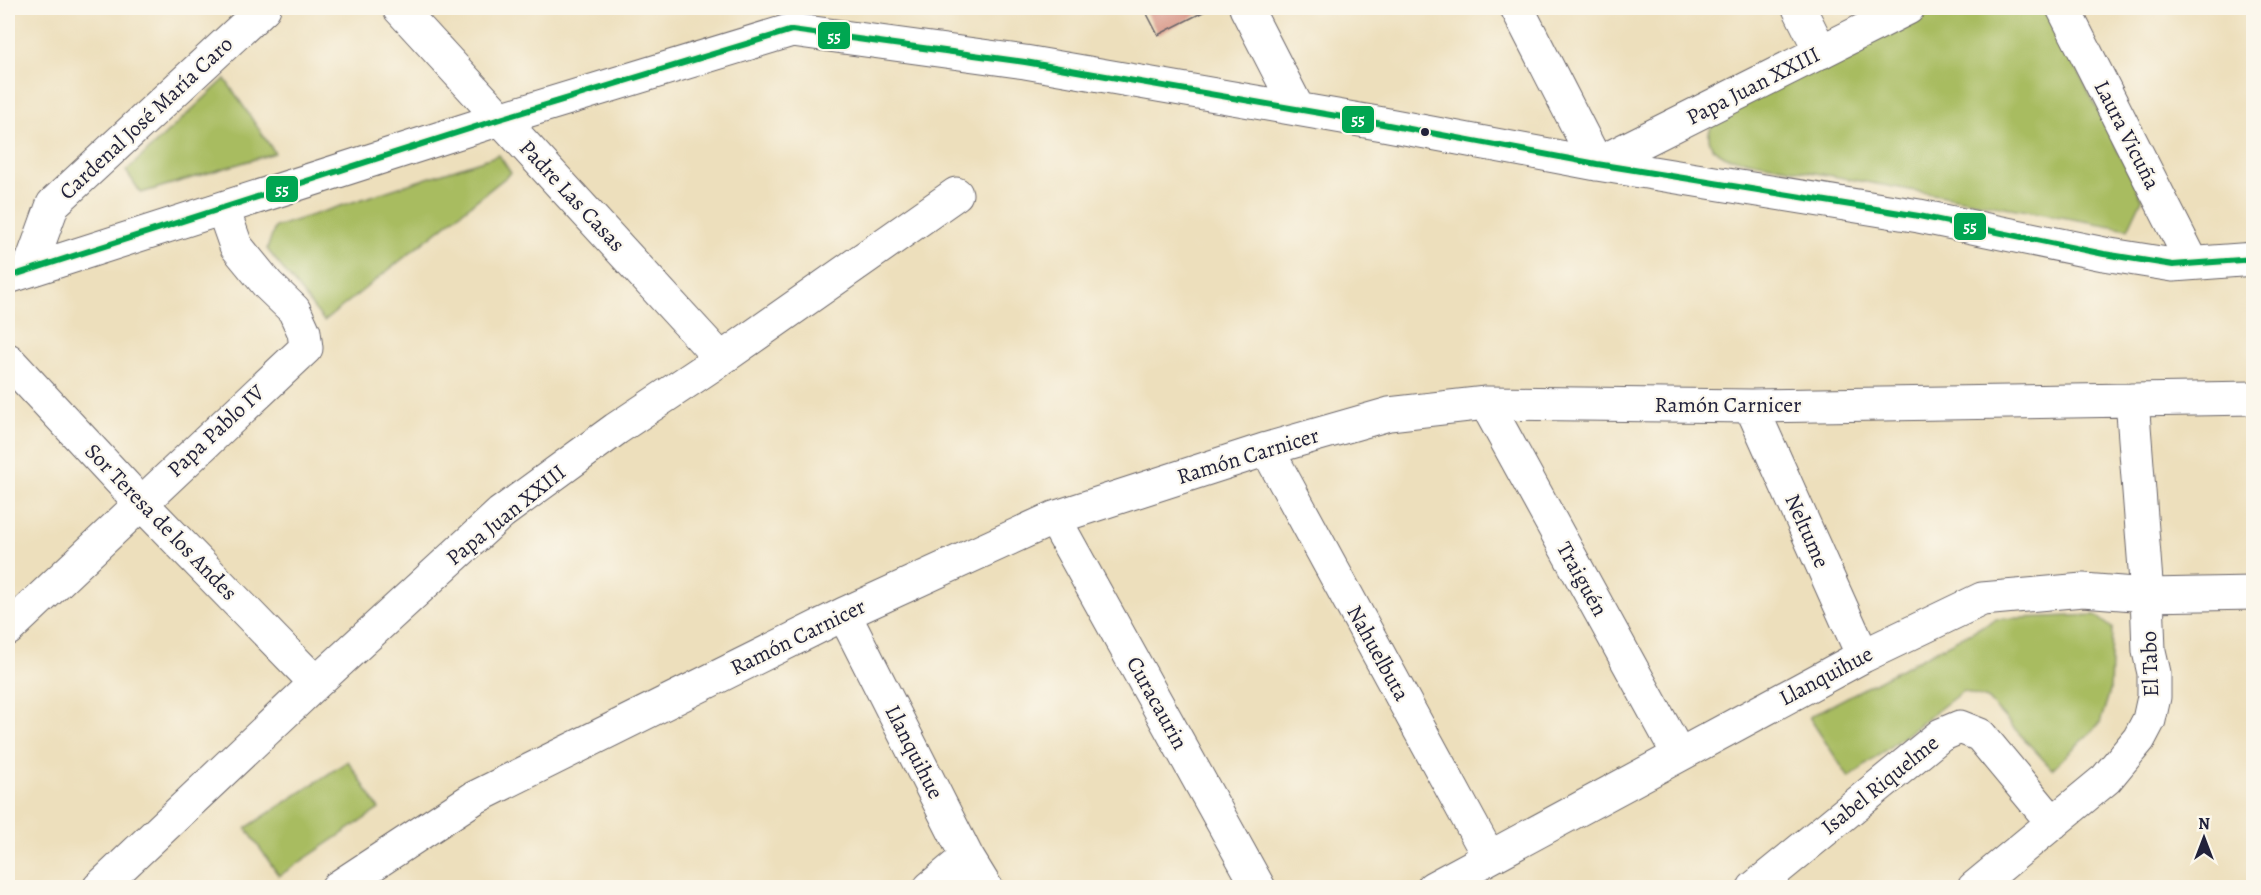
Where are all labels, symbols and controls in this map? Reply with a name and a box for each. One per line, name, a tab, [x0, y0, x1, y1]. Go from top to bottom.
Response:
line badge: 55	[817, 21, 851, 50]
text: 55	[827, 26, 841, 48]
street label: Cardenal José María Caro	[53, 29, 239, 206]
street label: Papa Juan XXIII	[1681, 40, 1825, 132]
street label: Laura Vicuña	[2087, 75, 2168, 195]
line badge: 55	[1341, 105, 1375, 134]
text: 55	[1351, 109, 1365, 131]
unlabelled marker	[1419, 126, 1431, 138]
street label: Padre Las Casas	[512, 134, 632, 258]
line badge: 55	[265, 175, 299, 203]
text: 55	[275, 179, 289, 201]
line badge: 55	[1953, 212, 1987, 241]
text: 55	[1963, 216, 1977, 238]
street label: Papa Pablo IV	[161, 378, 272, 484]
street label: Ramón Carnicer	[1655, 390, 1801, 420]
street label: Ramón Carnicer	[1173, 420, 1323, 492]
street label: Sor Teresa de los Andes	[78, 437, 244, 607]
street label: Papa Juan XXIII	[440, 457, 572, 573]
street label: Neltume	[1777, 489, 1837, 573]
street label: Traiguén	[1549, 536, 1615, 622]
street label: Ramón Carnicer	[725, 591, 871, 683]
street label: Nahuelbuta	[1339, 600, 1417, 707]
street label: El Tabo	[2134, 630, 2166, 698]
street label: Llanquihue	[1774, 639, 1878, 713]
street label: Curacaurin	[1119, 651, 1195, 755]
street label: Llanquihue	[878, 700, 950, 804]
street label: Isabel Riquelme	[1815, 728, 1945, 842]
north arrow	[2174, 808, 2234, 868]
text: N	[2198, 813, 2210, 835]

